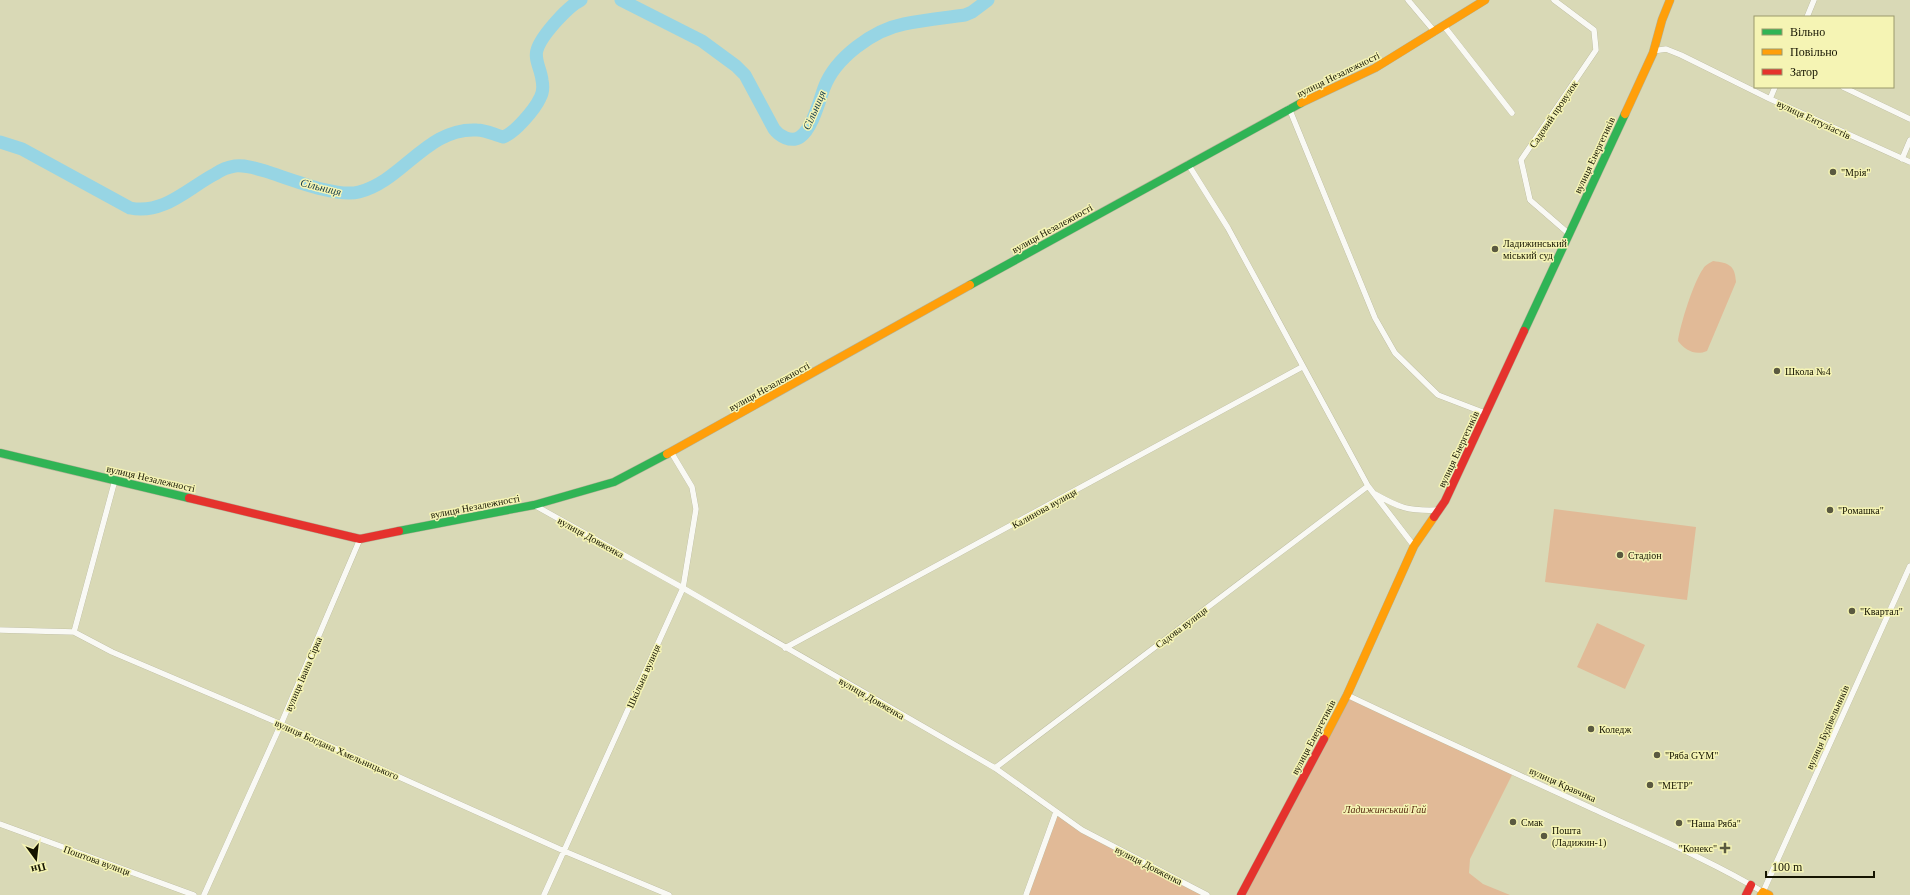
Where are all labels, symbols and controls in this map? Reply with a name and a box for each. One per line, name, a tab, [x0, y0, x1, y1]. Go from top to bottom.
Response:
legend	[1754, 16, 1894, 88]
text: Вільно	[1790, 25, 1825, 39]
text: Повільно	[1790, 45, 1838, 59]
street label: вулиця Незалежності	[1295, 50, 1382, 99]
text: Затор	[1790, 65, 1818, 79]
street label: Садовий провулок	[1527, 79, 1580, 150]
water label: Сільниця	[800, 88, 828, 132]
street label: вулиця Ентузіастів	[1775, 98, 1853, 141]
street label: вулиця Енергетиків	[1572, 115, 1617, 195]
marker: "Мрія"	[1828, 167, 1838, 177]
place label: "Мрія"	[1841, 167, 1870, 178]
water label: Сільниця	[299, 176, 343, 198]
street label: вулиця Незалежності	[1010, 202, 1095, 255]
place label: Ладижинський міський суд	[1503, 238, 1567, 261]
marker: Ладижинський міський суд	[1490, 244, 1500, 254]
street label: вулиця Незалежності	[727, 360, 812, 413]
marker: Школа №4	[1772, 366, 1782, 376]
place label: Школа №4	[1785, 366, 1831, 377]
street label: вулиця Енергетиків	[1436, 409, 1481, 489]
street label: вулиця Незалежності	[106, 463, 196, 494]
street label: Калинова вулиця	[1010, 486, 1079, 531]
street label: вулиця Незалежності	[430, 492, 521, 521]
marker: "Ромашка"	[1825, 505, 1835, 515]
place label: "Ромашка"	[1838, 505, 1884, 516]
street label: вулиця Довженка	[556, 515, 626, 560]
marker: Стадіон	[1615, 550, 1625, 560]
place label: Стадіон	[1628, 550, 1662, 561]
street label: Садова вулиця	[1153, 604, 1210, 650]
marker: "Квартал"	[1847, 606, 1857, 616]
place label: "Квартал"	[1860, 606, 1903, 617]
street label: вулиця Івана Сірка	[283, 635, 324, 713]
street label: Шкільна вулиця	[624, 642, 663, 710]
street label: вулиця Довженка	[837, 675, 907, 722]
street label: вулиця Будівельників	[1804, 683, 1851, 771]
street label: вулиця Енергетиків	[1289, 698, 1338, 777]
street label: вулиця Богдана Хмельницького	[273, 717, 400, 782]
marker: Коледж	[1586, 724, 1596, 734]
place label: Коледж	[1599, 724, 1631, 735]
marker: "Ряба GYM"	[1652, 750, 1662, 760]
place label: "Ряба GYM"	[1665, 750, 1718, 761]
street label: вулиця Кравчика	[1528, 765, 1598, 804]
marker: "МЕТР"	[1645, 780, 1655, 790]
place label: "МЕТР"	[1658, 780, 1693, 791]
park label: Ладижинський Гай	[1343, 804, 1426, 815]
marker: Смак	[1508, 817, 1518, 827]
place label: Смак	[1521, 817, 1543, 828]
marker: "Наша Ряба"	[1674, 818, 1684, 828]
place label: "Наша Ряба"	[1687, 818, 1741, 829]
place label: Пошта (Ладижин-1)	[1552, 825, 1606, 849]
marker: Пошта (Ладижин-1)	[1539, 831, 1549, 841]
north arrow	[16, 839, 56, 879]
street label: Поштова вулиця	[62, 843, 132, 878]
place label: "Конекс"	[1679, 843, 1717, 854]
marker: "Конекс"	[1720, 843, 1730, 853]
street label: вулиця Довженка	[1113, 844, 1185, 887]
scale bar	[1766, 853, 1874, 879]
text: 100 m	[1772, 860, 1803, 874]
text: Пн	[29, 861, 47, 877]

